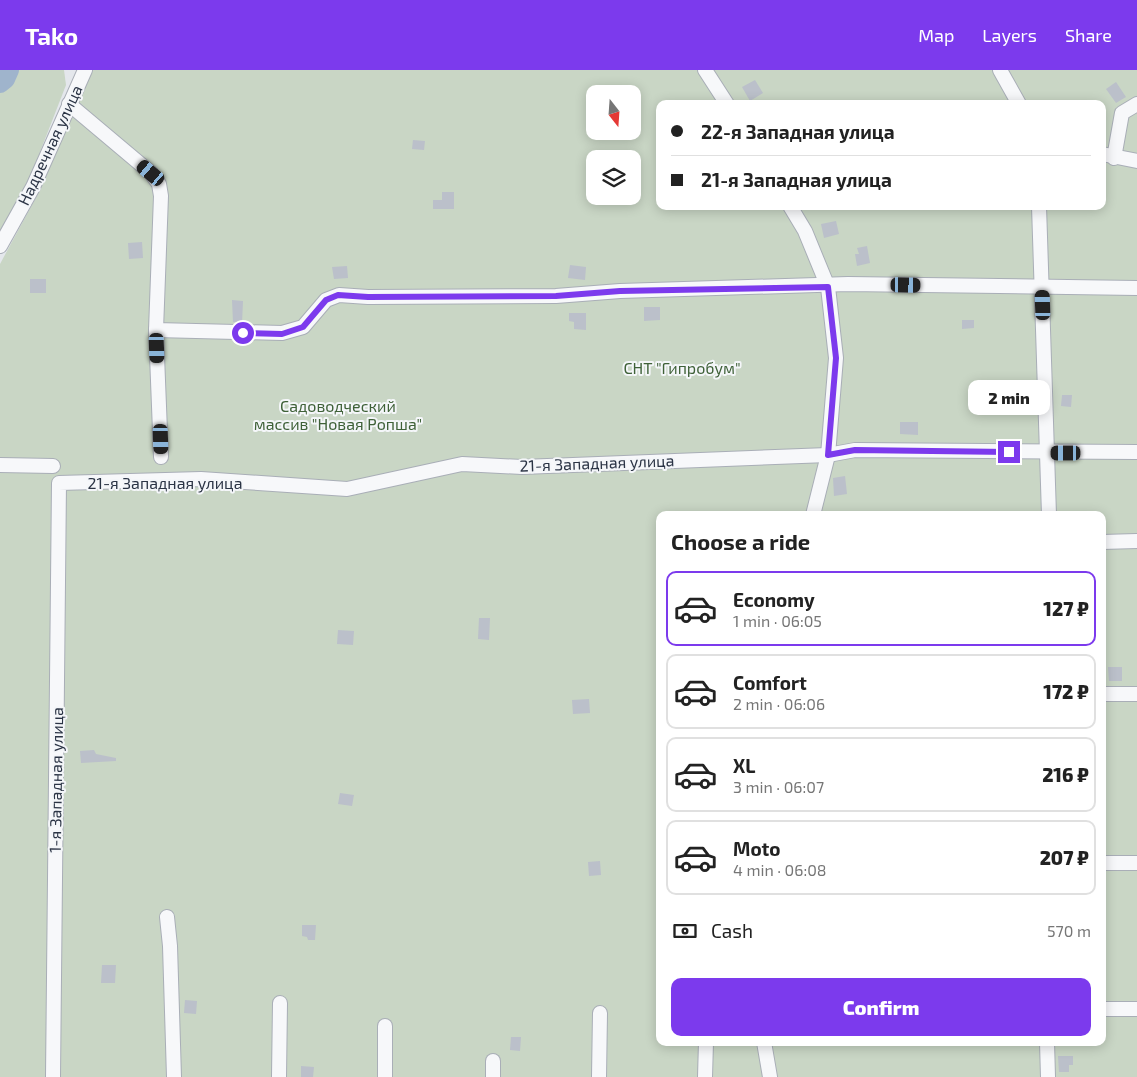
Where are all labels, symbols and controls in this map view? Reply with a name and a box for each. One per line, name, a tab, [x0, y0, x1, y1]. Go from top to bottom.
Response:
text: Tako	[25, 21, 78, 50]
text: Map	[918, 24, 954, 46]
text: Layers	[982, 24, 1037, 46]
text: Share	[1065, 24, 1112, 46]
street label: Надречная улица	[13, 82, 87, 208]
north arrow	[586, 85, 641, 140]
map controls	[586, 85, 641, 205]
text: 22-я Западная улица	[701, 120, 895, 143]
button: layers	[586, 150, 641, 205]
car	[134, 158, 167, 188]
text: 21-я Западная улица	[701, 168, 892, 191]
car	[890, 277, 921, 293]
car	[1034, 290, 1051, 320]
route start	[232, 322, 254, 344]
car	[148, 333, 165, 363]
park label: СНТ "Гипробум"	[623, 358, 741, 378]
callout: 2 min	[968, 380, 1050, 414]
text: 2 min	[988, 388, 1030, 407]
park label: Садоводческий массив "Новая Ропша"	[254, 396, 422, 433]
car	[152, 424, 169, 454]
route end	[998, 441, 1020, 463]
car	[1051, 446, 1081, 461]
street label: 21-я Западная улица	[519, 450, 675, 476]
street label: 21-я Западная улица	[88, 473, 242, 493]
text: Choose a ride	[671, 528, 810, 554]
icon: car	[673, 586, 718, 631]
text: Economy	[733, 588, 815, 611]
text: 127 ₽	[1043, 597, 1089, 620]
text: 1 min · 06:05	[733, 611, 822, 630]
icon: car	[673, 669, 718, 714]
text: Comfort	[733, 671, 807, 694]
text: 172 ₽	[1043, 680, 1089, 703]
text: 2 min · 06:06	[733, 694, 825, 713]
street label: 1-я Западная улица	[45, 707, 67, 853]
icon: car	[673, 752, 718, 797]
text: XL	[733, 754, 755, 777]
text: 216 ₽	[1042, 763, 1089, 786]
text: 3 min · 06:07	[733, 777, 824, 796]
icon: car	[673, 835, 718, 880]
text: Moto	[733, 837, 781, 860]
text: 207 ₽	[1040, 846, 1089, 869]
text: 4 min · 06:08	[733, 860, 827, 879]
icon: cash	[671, 917, 699, 945]
text: Cash	[711, 919, 753, 942]
text: 570 m	[1047, 921, 1091, 940]
button: Confirm	[671, 978, 1091, 1036]

